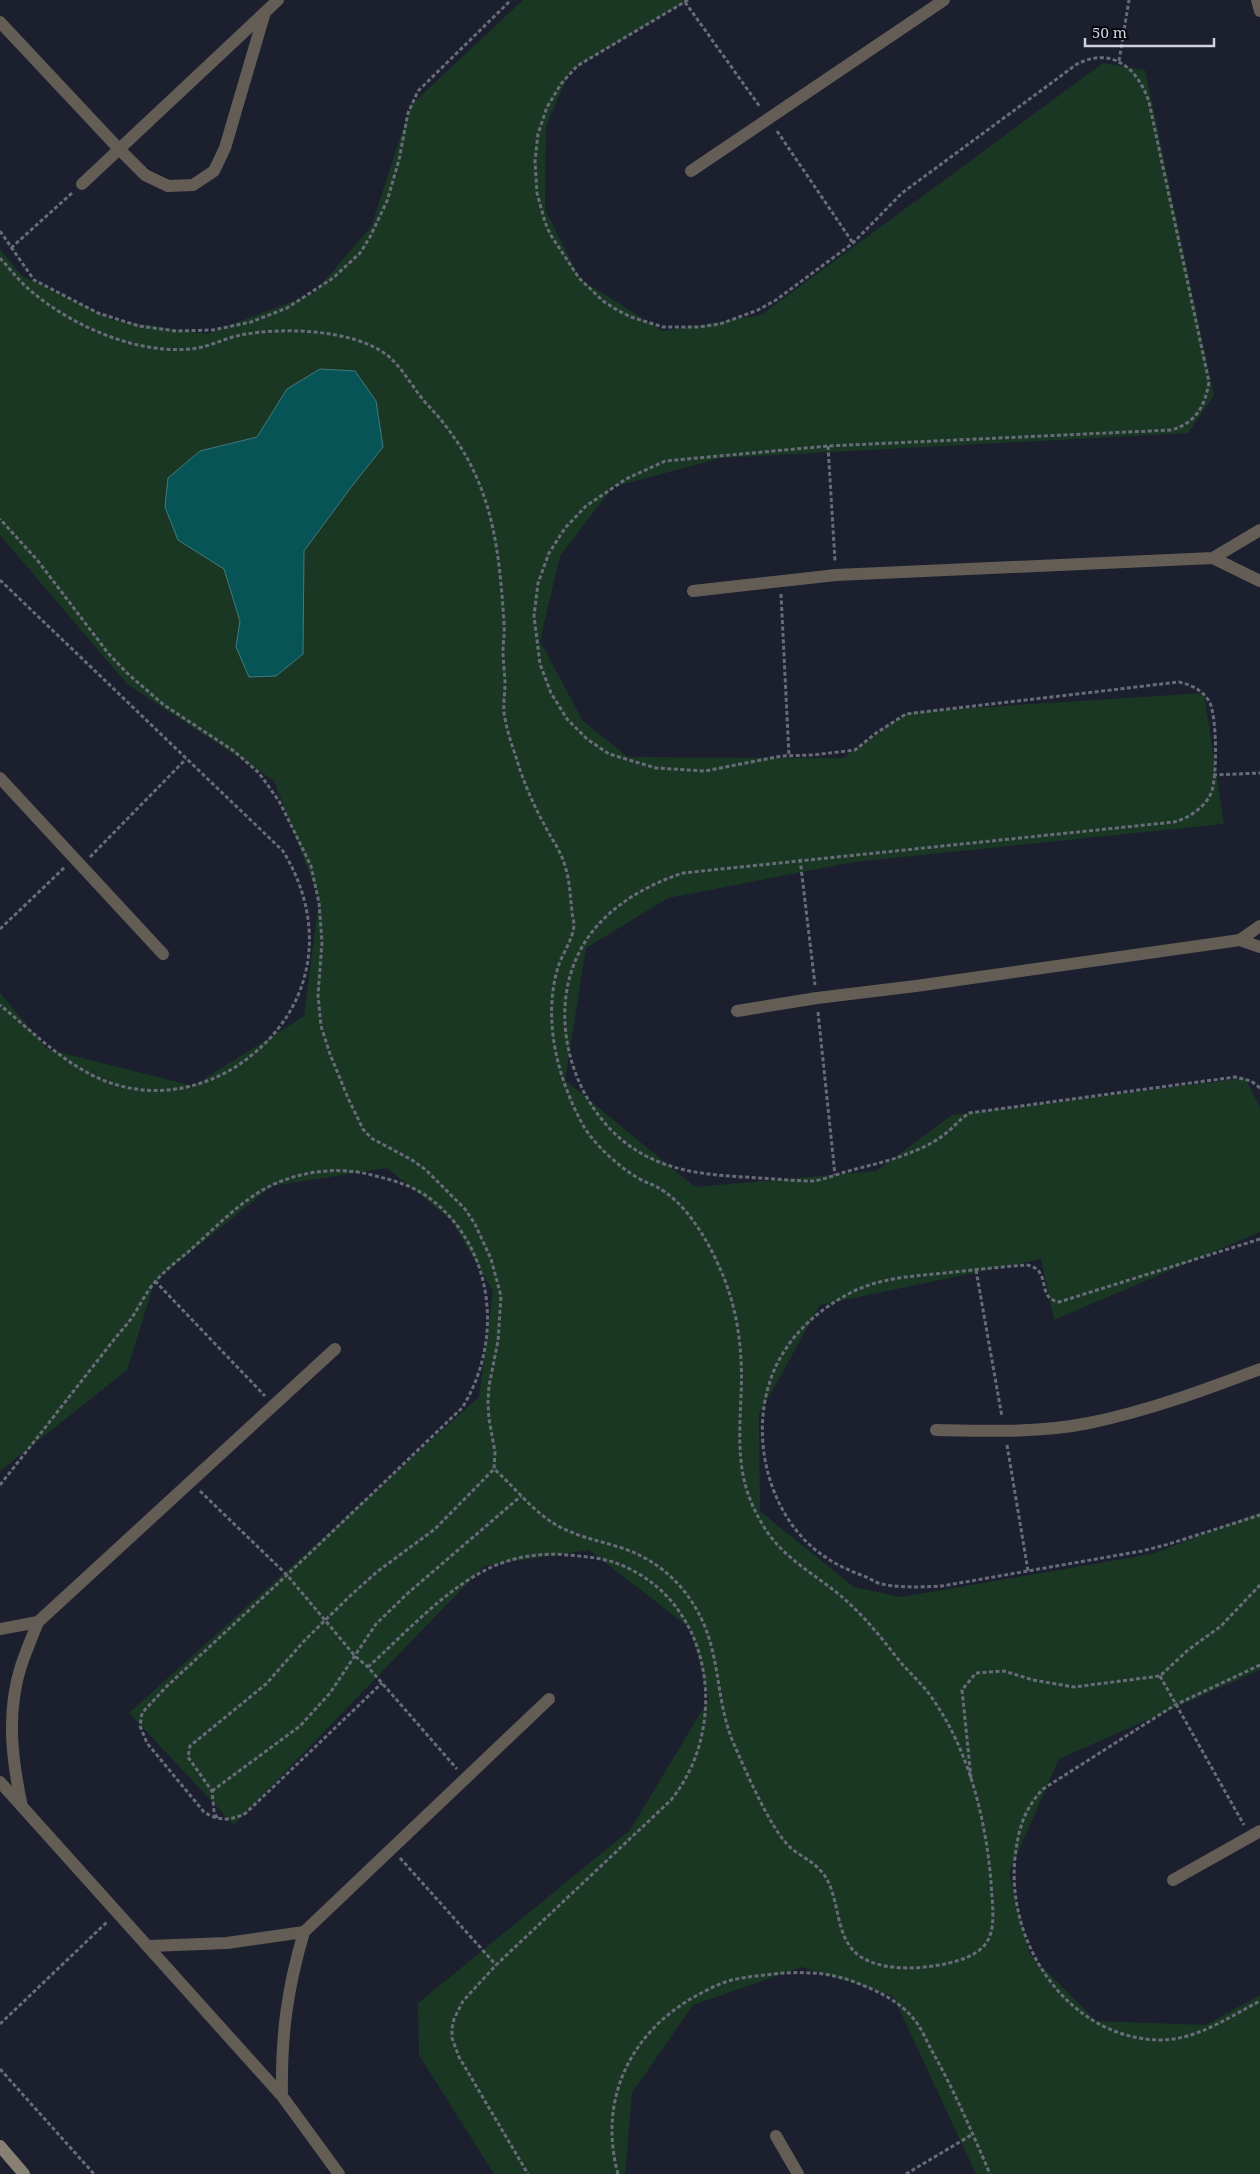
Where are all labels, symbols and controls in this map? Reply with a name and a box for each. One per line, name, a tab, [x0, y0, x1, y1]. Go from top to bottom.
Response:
scale bar	[1085, 15, 1214, 47]
text: 50 m	[1092, 22, 1127, 42]

